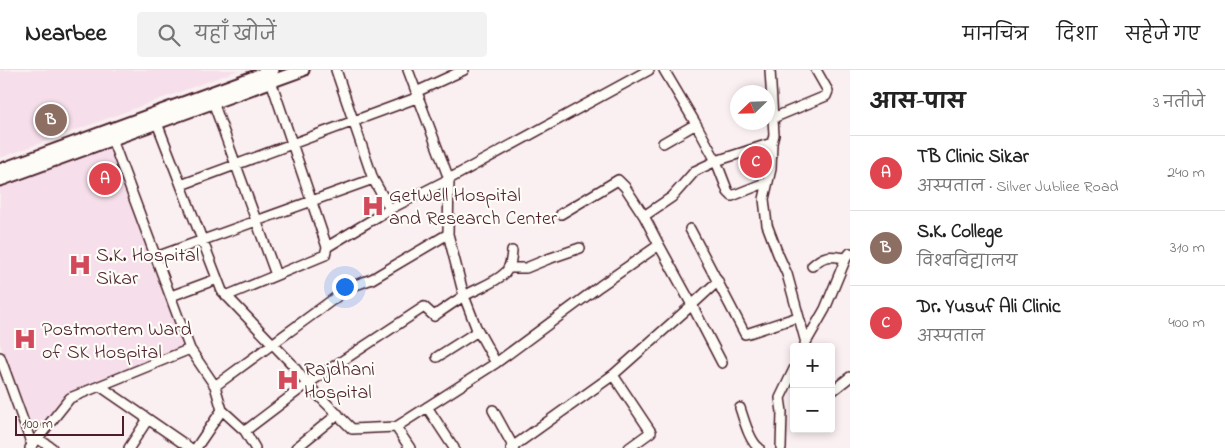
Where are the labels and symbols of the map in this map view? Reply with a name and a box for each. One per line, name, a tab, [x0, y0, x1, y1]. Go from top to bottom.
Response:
north arrow	[730, 85, 775, 130]
pin: B	[35, 101, 67, 139]
pin: C	[740, 143, 772, 181]
pin: A	[89, 160, 121, 198]
place label: GetWell Hospital and Research Center	[389, 182, 558, 234]
hospital icon: GetWell Hospital and Research Center	[360, 193, 386, 219]
place label: S.K. Hospital Sikar	[96, 242, 199, 294]
hospital icon: S.K. Hospital Sikar	[67, 252, 93, 278]
your location	[332, 274, 358, 300]
place label: Postmortem Ward of SK Hospital	[42, 316, 192, 368]
hospital icon: Postmortem Ward of SK Hospital	[12, 326, 38, 352]
place label: Rajdhani Hospital	[304, 356, 375, 408]
hospital icon: Rajdhani Hospital	[275, 367, 301, 393]
scale bar	[15, 413, 124, 436]

